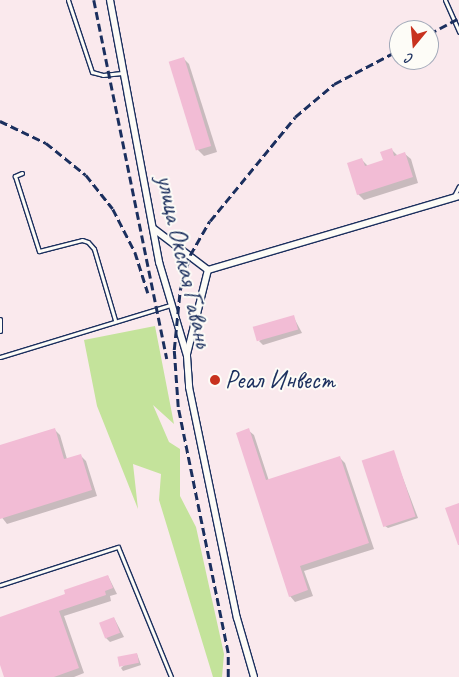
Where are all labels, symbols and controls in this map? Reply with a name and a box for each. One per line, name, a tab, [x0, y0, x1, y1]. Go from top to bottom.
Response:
north arrow	[389, 20, 439, 70]
text: С	[404, 50, 416, 68]
street label: улица Окская Гавань	[150, 175, 218, 347]
place label: Реал Инвест	[225, 365, 333, 395]
marker: Реал Инвест	[209, 374, 221, 386]

